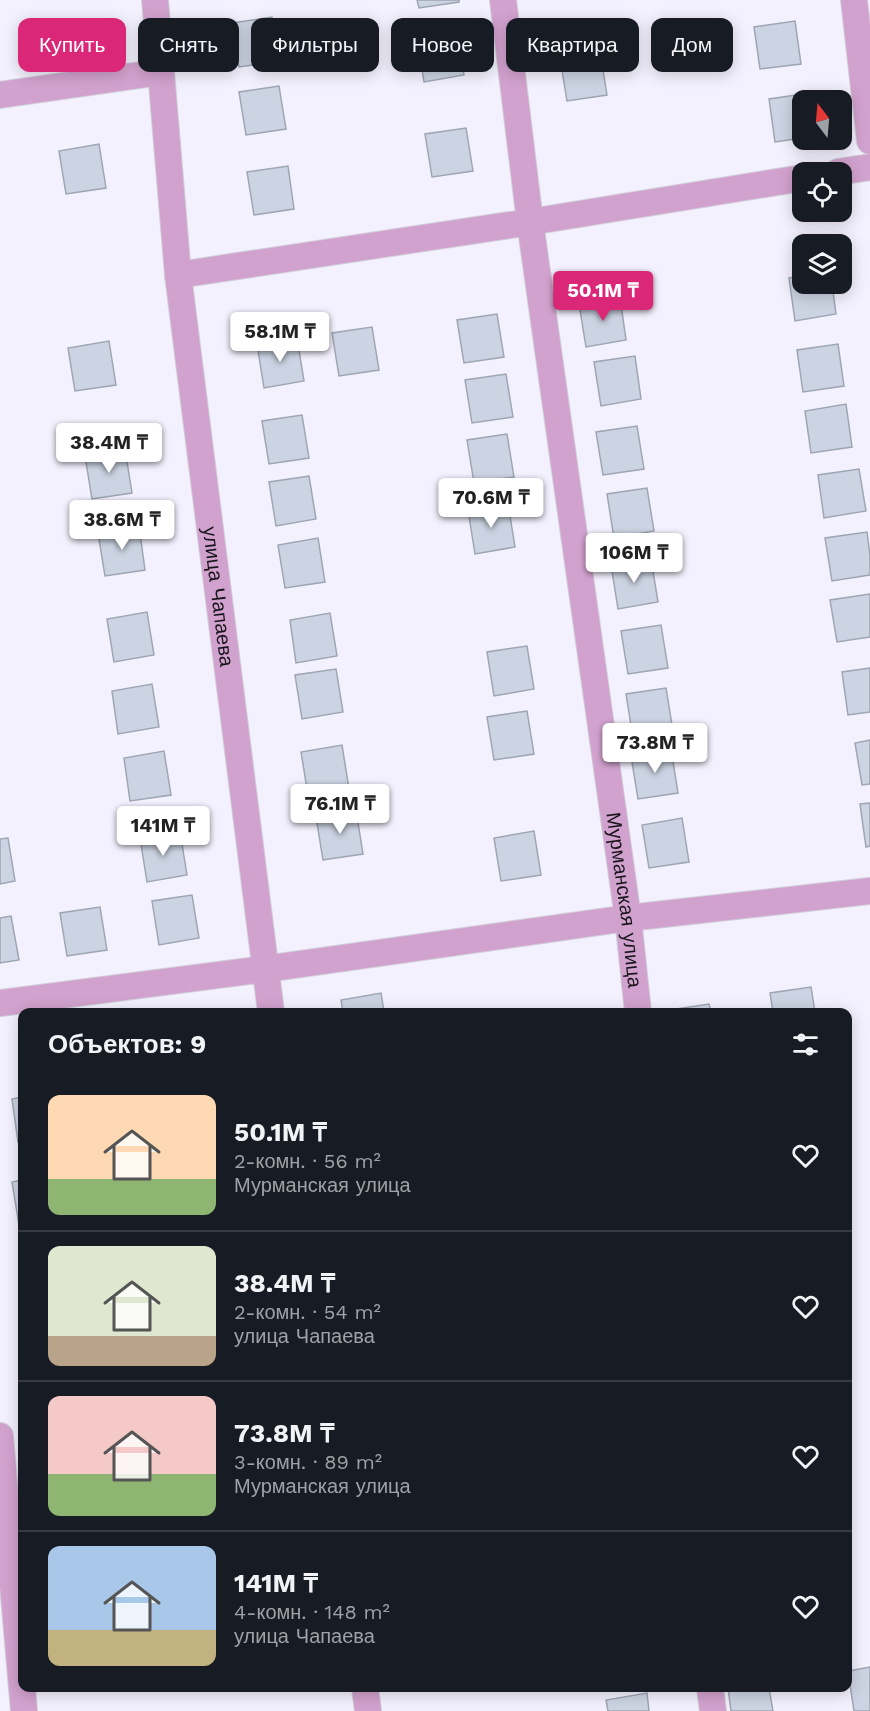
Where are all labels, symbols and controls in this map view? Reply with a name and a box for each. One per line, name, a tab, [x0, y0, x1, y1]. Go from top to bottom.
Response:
chip: Купить	[18, 18, 126, 72]
chip: Снять	[138, 18, 239, 72]
chip: Фильтры	[251, 18, 379, 72]
chip: Новое	[391, 18, 494, 72]
chip: Квартира	[506, 18, 639, 72]
chip: Дом	[651, 18, 733, 72]
north arrow	[792, 90, 852, 150]
map controls	[792, 90, 852, 294]
button: locate	[792, 162, 852, 222]
button: layers	[792, 234, 852, 294]
pin: 50.1M ₸	[548, 271, 658, 322]
text: 50.1M ₸	[567, 278, 639, 302]
pin: 58.1M ₸	[225, 312, 335, 363]
text: 58.1M ₸	[244, 319, 316, 343]
pin: 38.4M ₸	[54, 423, 164, 474]
text: 38.4M ₸	[70, 430, 148, 454]
pin: 70.6M ₸	[436, 478, 546, 529]
text: 70.6M ₸	[452, 485, 530, 509]
pin: 38.6M ₸	[67, 500, 177, 551]
text: 38.6M ₸	[83, 507, 161, 531]
street label: улица Чапаева	[198, 525, 239, 669]
pin: 106M ₸	[585, 533, 683, 584]
text: 106M ₸	[600, 540, 668, 564]
pin: 73.8M ₸	[600, 723, 710, 774]
text: 73.8M ₸	[616, 730, 694, 754]
pin: 76.1M ₸	[285, 784, 395, 835]
text: 76.1M ₸	[304, 791, 376, 815]
pin: 141M ₸	[114, 806, 212, 857]
street label: Мурманская улица	[601, 811, 647, 990]
text: 141M ₸	[131, 813, 195, 837]
icon: filters	[789, 1028, 822, 1061]
text: Объектов: 9	[48, 1029, 206, 1059]
text: 50.1M ₸	[234, 1117, 327, 1147]
icon: home	[96, 1119, 168, 1191]
icon: heart	[789, 1139, 822, 1172]
text: 2-комн. · 56 m²	[234, 1149, 381, 1173]
text: Мурманская улица	[234, 1173, 411, 1197]
text: 38.4M ₸	[234, 1268, 335, 1298]
icon: home	[96, 1270, 168, 1342]
icon: heart	[789, 1290, 822, 1323]
text: 2-комн. · 54 m²	[234, 1300, 381, 1324]
text: улица Чапаева	[234, 1324, 375, 1348]
text: 73.8M ₸	[234, 1418, 334, 1448]
icon: home	[96, 1420, 168, 1492]
icon: heart	[789, 1440, 822, 1473]
text: 3-комн. · 89 m²	[234, 1450, 382, 1474]
text: Мурманская улица	[234, 1474, 411, 1498]
text: 141M ₸	[234, 1568, 318, 1598]
icon: home	[96, 1570, 168, 1642]
icon: heart	[789, 1590, 822, 1623]
text: 4-комн. · 148 m²	[234, 1600, 390, 1624]
text: улица Чапаева	[234, 1624, 375, 1648]

